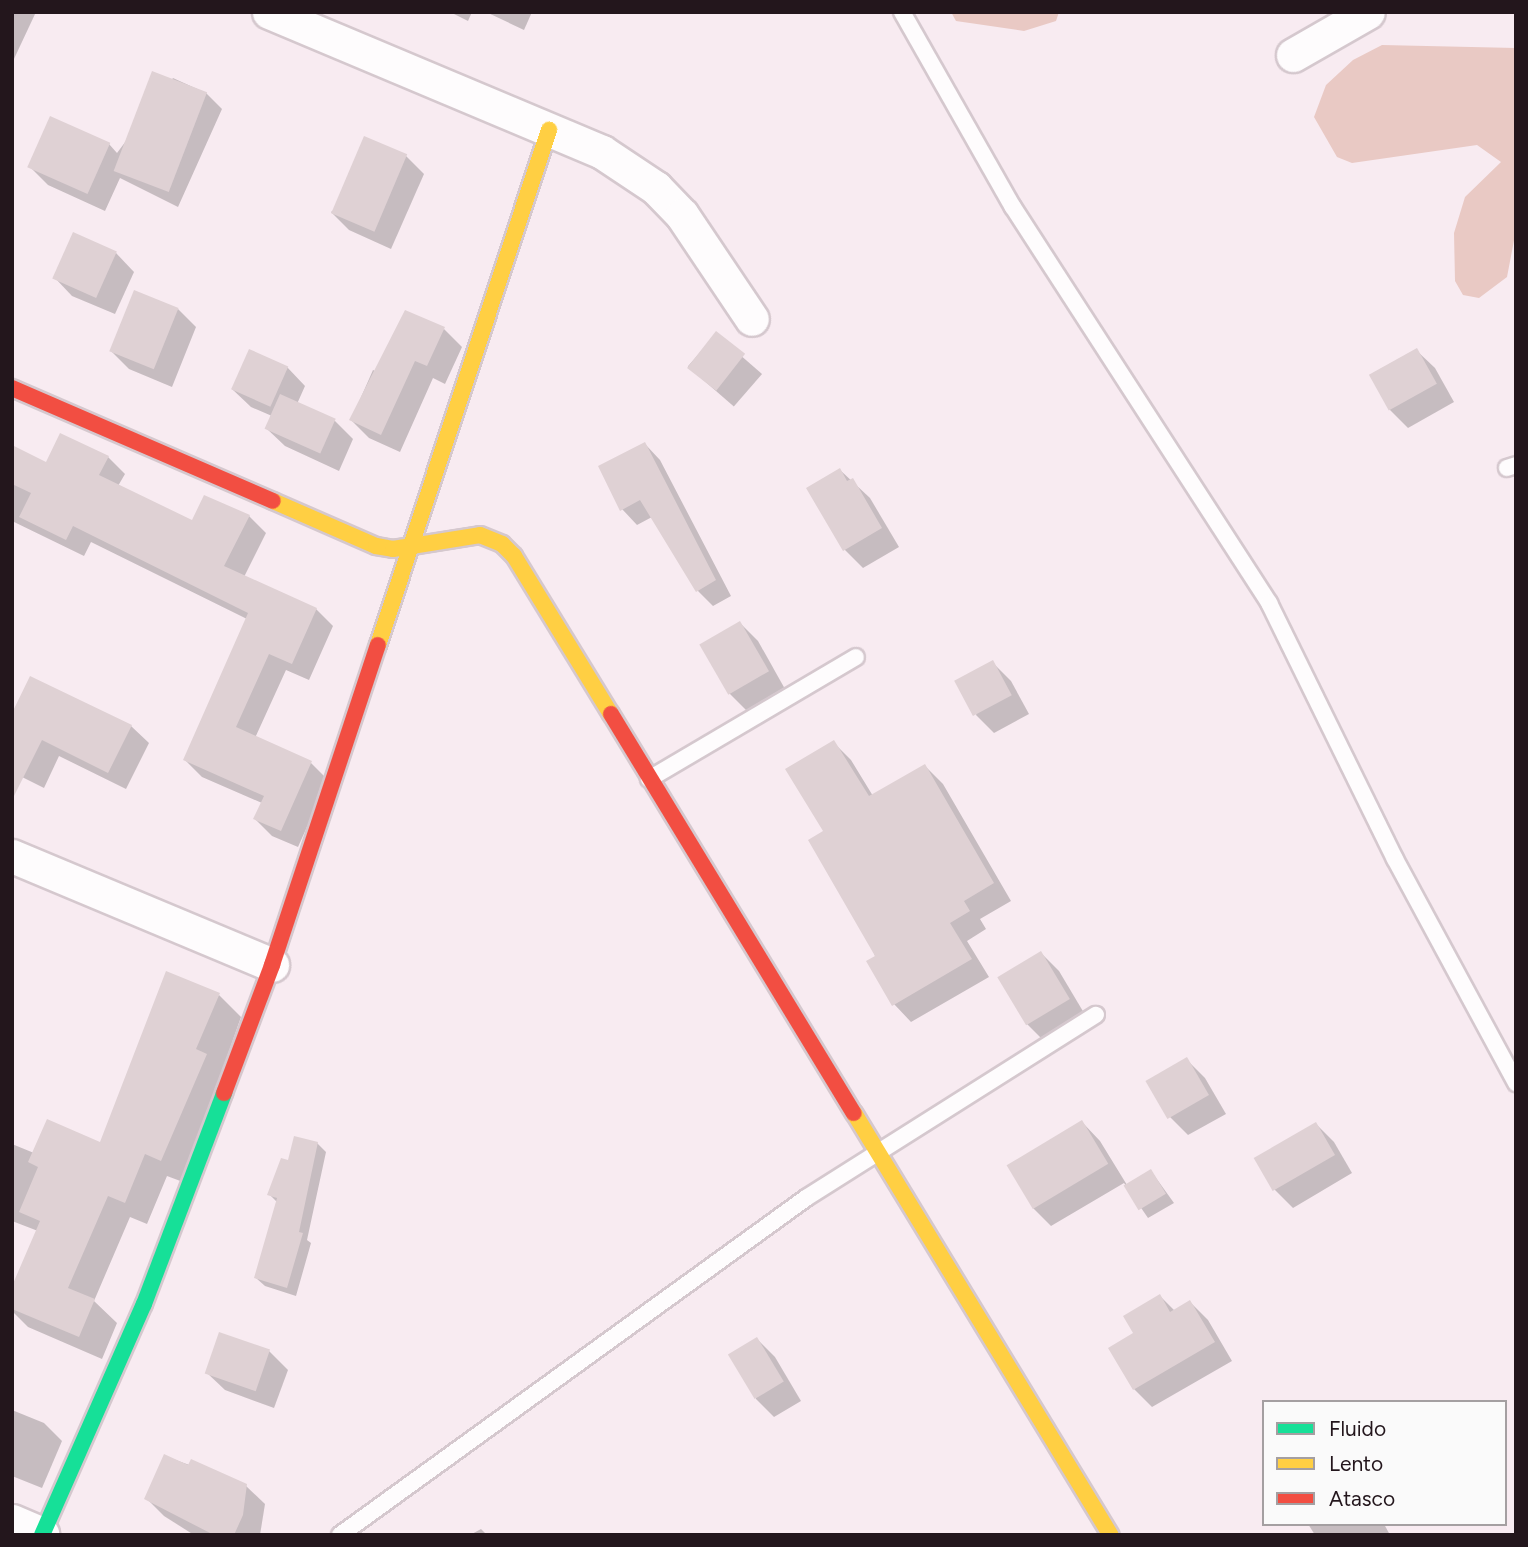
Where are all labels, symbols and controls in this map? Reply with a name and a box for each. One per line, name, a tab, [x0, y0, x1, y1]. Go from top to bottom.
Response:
legend	[1262, 1400, 1507, 1526]
text: Fluido	[1329, 1416, 1386, 1441]
text: Lento	[1329, 1451, 1383, 1476]
text: Atasco	[1329, 1486, 1395, 1511]

